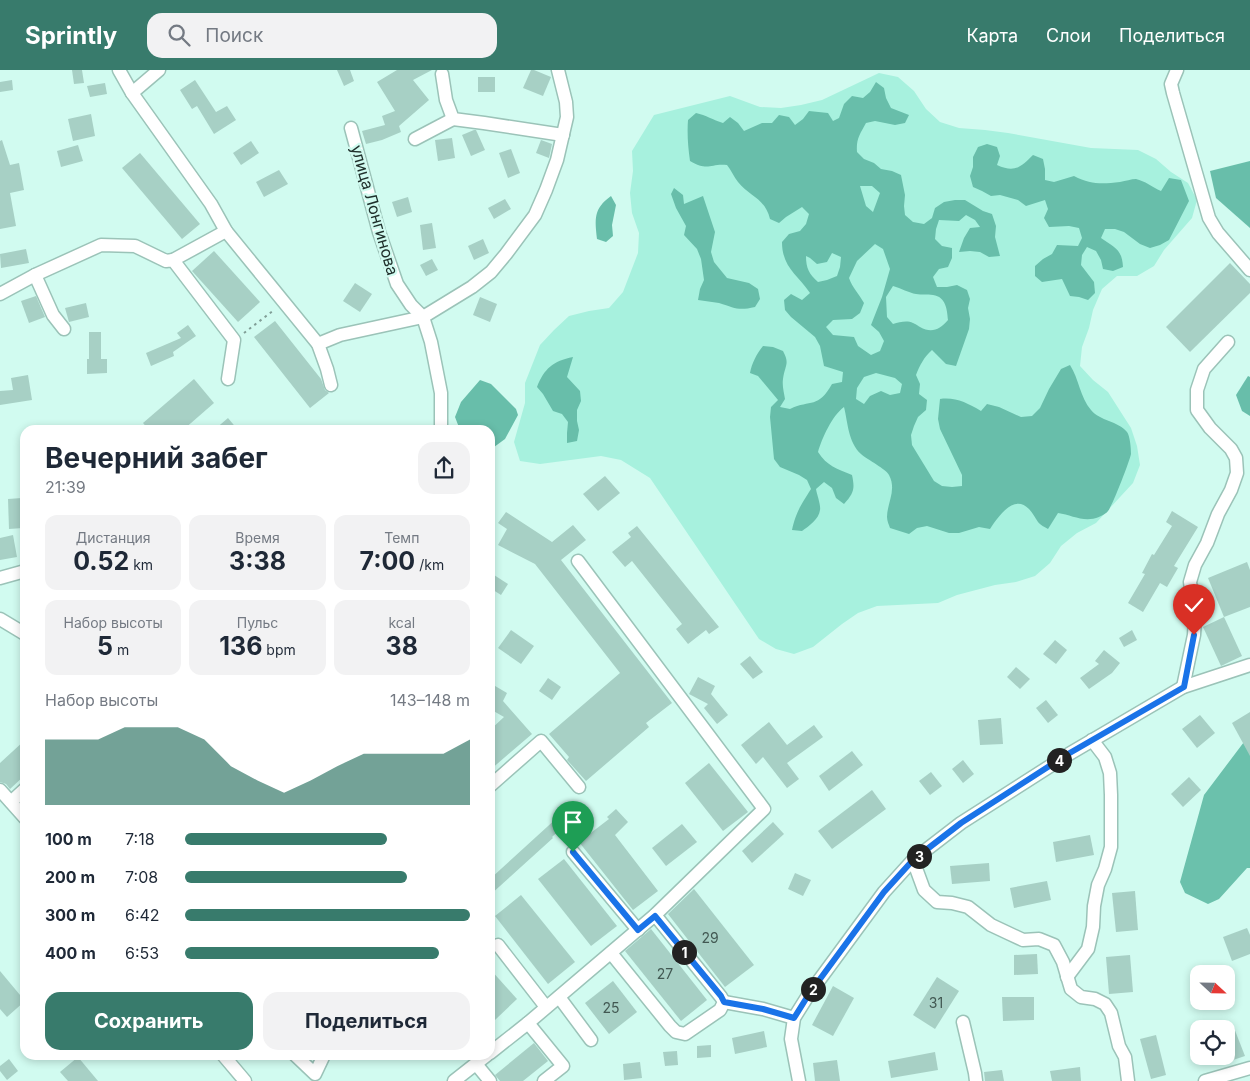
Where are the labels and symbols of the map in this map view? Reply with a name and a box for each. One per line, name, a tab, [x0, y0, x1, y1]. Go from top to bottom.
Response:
street label: улица Лонгинова	[347, 142, 403, 278]
pin	[1173, 584, 1215, 635]
pin: 4	[1046, 748, 1072, 772]
pin	[552, 801, 594, 852]
pin: 3	[906, 844, 932, 868]
house number: 29	[701, 929, 719, 946]
pin: 1	[672, 940, 696, 964]
house number: 27	[657, 965, 673, 982]
north arrow	[1190, 965, 1235, 1010]
pin: 2	[800, 976, 826, 1002]
house number: 31	[929, 994, 943, 1011]
house number: 25	[602, 999, 620, 1016]

